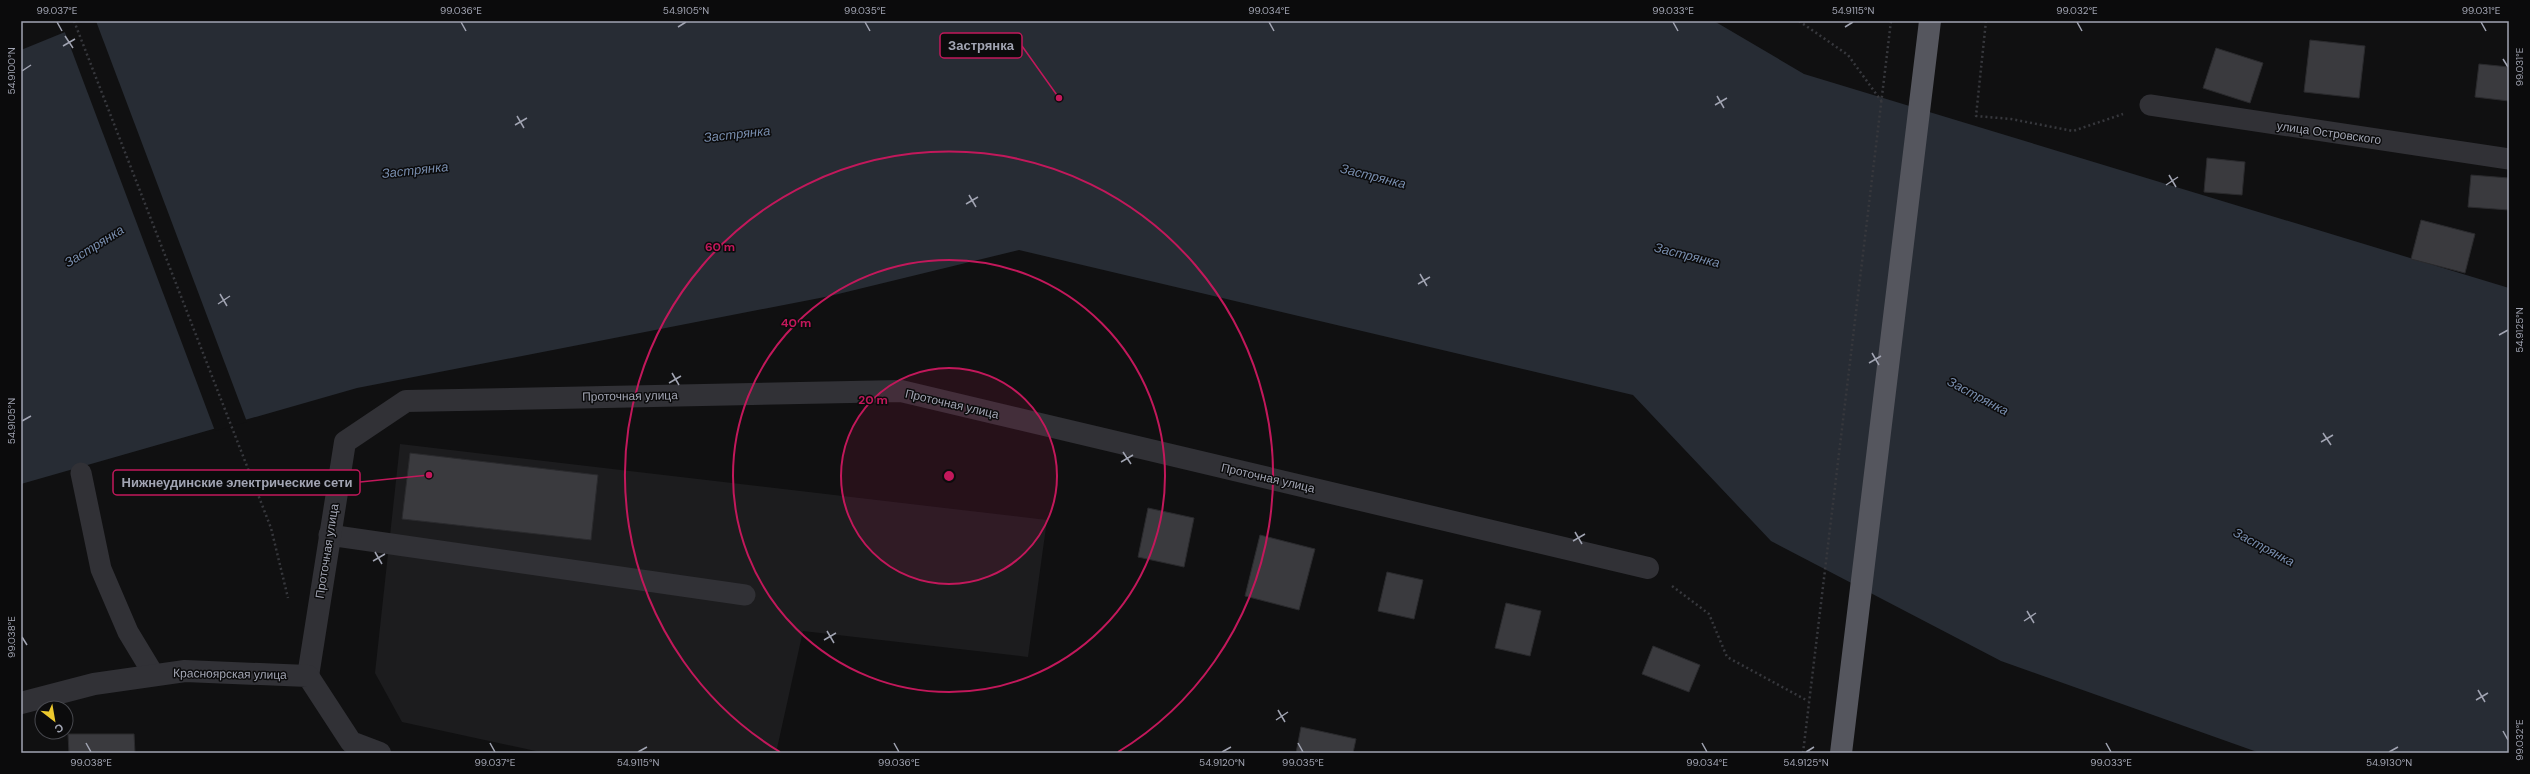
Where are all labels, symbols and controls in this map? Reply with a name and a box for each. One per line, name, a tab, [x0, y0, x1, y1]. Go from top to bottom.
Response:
text: 99.037°E	[37, 4, 78, 17]
text: 99.036°E	[440, 4, 482, 17]
text: 54.9105°N	[663, 4, 709, 17]
text: 99.035°E	[844, 4, 886, 17]
text: 99.034°E	[1248, 4, 1290, 17]
text: 99.033°E	[1652, 4, 1694, 17]
text: 54.9115°N	[1832, 4, 1874, 17]
text: 99.032°E	[2056, 4, 2098, 17]
text: 99.031°E	[2462, 4, 2501, 17]
callout: Застрянка	[940, 33, 1022, 58]
text: Застрянка	[948, 37, 1015, 54]
text: 54.9100°N	[5, 47, 18, 95]
text: 99.031°E	[2513, 47, 2526, 86]
street label: улица Островского	[2276, 118, 2383, 148]
water label: Застрянка	[703, 122, 771, 146]
water label: Застрянка	[381, 158, 449, 182]
water label: Застрянка	[1338, 160, 1408, 192]
water label: Застрянка	[61, 221, 127, 271]
text: 60 m	[705, 239, 735, 255]
water label: Застрянка	[1652, 239, 1722, 271]
text: 54.9125°N	[2513, 307, 2526, 353]
text: 40 m	[781, 315, 811, 331]
water label: Застрянка	[1944, 373, 2012, 419]
street label: Проточная улица	[904, 385, 1001, 423]
street label: Проточная улица	[582, 387, 678, 405]
text: 20 m	[858, 392, 888, 408]
text: 54.9105°N	[5, 398, 18, 444]
street label: Проточная улица	[1220, 459, 1317, 497]
centre of rings	[942, 469, 956, 483]
callout: Нижнеудинские электрические сети	[113, 470, 360, 495]
text: Нижнеудинские электрические сети	[122, 474, 352, 491]
street label: Проточная улица	[312, 502, 342, 600]
water label: Застрянка	[2230, 524, 2298, 570]
text: 99.038°E	[5, 616, 18, 658]
street label: Красноярская улица	[173, 665, 287, 683]
north arrow	[34, 700, 74, 740]
text: 99.032°E	[2513, 719, 2526, 761]
text: С	[52, 721, 66, 737]
text: 99.038°E	[70, 756, 112, 769]
text: 99.037°E	[475, 756, 516, 769]
text: 54.9115°N	[617, 756, 659, 769]
text: 99.036°E	[878, 756, 920, 769]
text: 54.9120°N	[1199, 756, 1245, 769]
text: 99.035°E	[1282, 756, 1324, 769]
text: 99.034°E	[1686, 756, 1728, 769]
text: 54.9125°N	[1783, 756, 1829, 769]
text: 99.033°E	[2090, 756, 2132, 769]
text: 54.9130°N	[2366, 756, 2412, 769]

